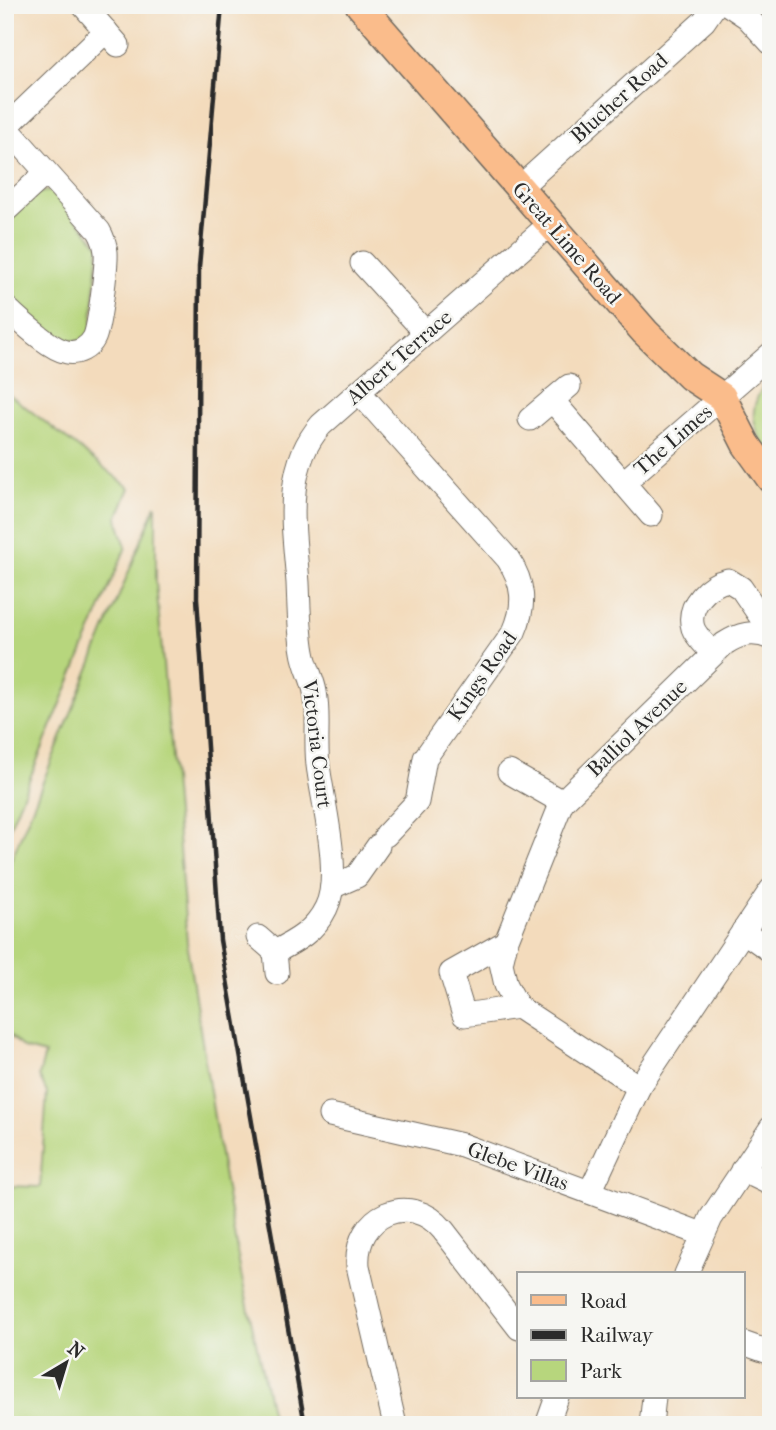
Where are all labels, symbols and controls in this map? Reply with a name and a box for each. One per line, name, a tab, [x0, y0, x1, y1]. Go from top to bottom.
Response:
street label: Blucher Road	[565, 48, 673, 148]
street label: Great Lime Road	[508, 177, 627, 309]
street label: Albert Terrace	[341, 305, 457, 410]
street label: The Limes	[629, 399, 717, 480]
street label: Kings Road	[442, 626, 522, 725]
street label: Balliol Avenue	[582, 674, 692, 782]
street label: Victoria Court	[297, 677, 337, 810]
street label: Glebe Villas	[464, 1137, 572, 1195]
legend	[517, 1272, 744, 1398]
text: Road	[580, 1289, 627, 1313]
text: Railway	[580, 1323, 654, 1347]
north arrow	[32, 1328, 102, 1398]
text: N	[63, 1337, 89, 1364]
text: Park	[580, 1359, 622, 1383]

